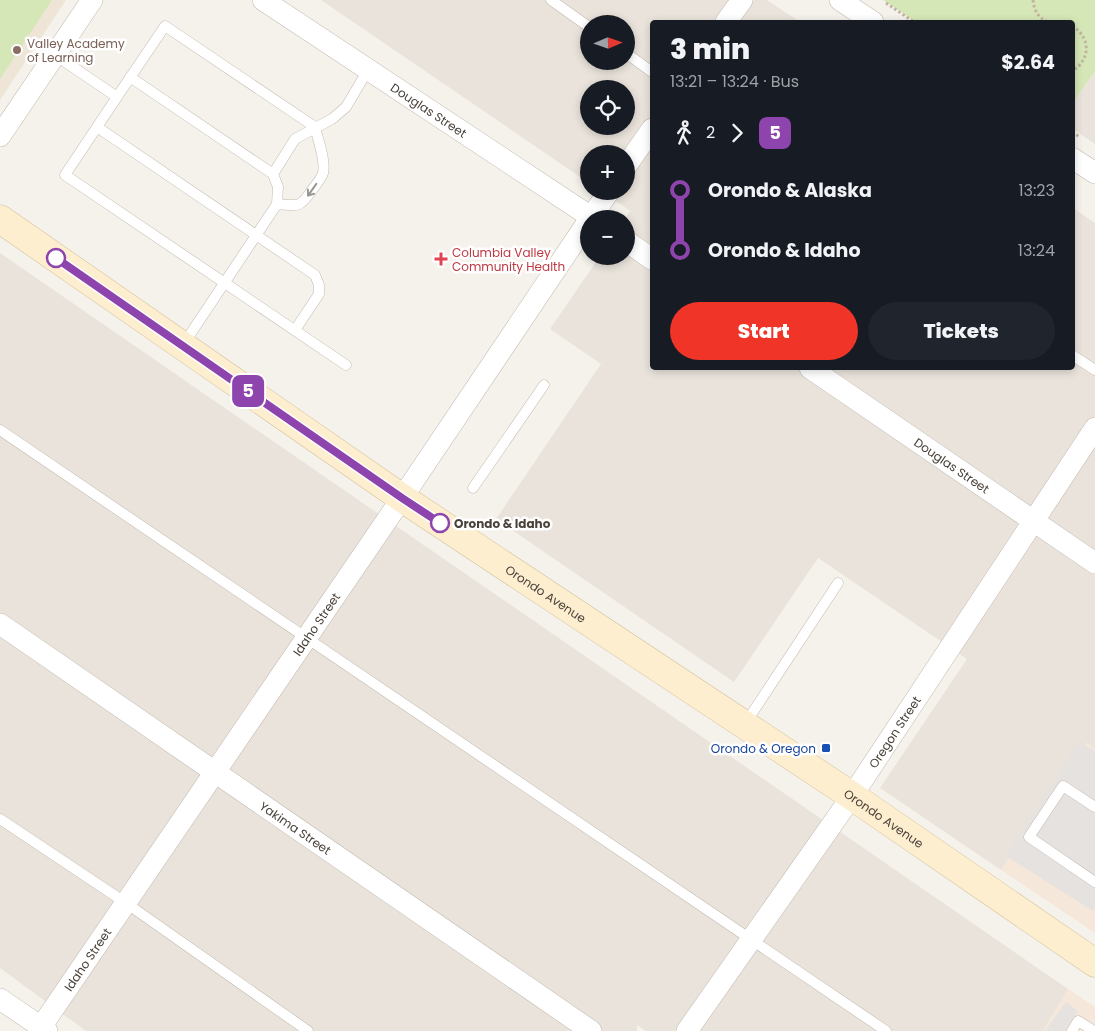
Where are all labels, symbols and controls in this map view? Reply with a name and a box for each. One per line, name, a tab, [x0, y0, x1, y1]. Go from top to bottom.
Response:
north arrow	[580, 15, 635, 70]
map controls	[580, 15, 635, 265]
text: 3 min	[670, 30, 750, 69]
place label: Valley Academy of Learning	[27, 35, 125, 66]
marker: Valley Academy of Learning	[11, 44, 23, 56]
text: $2.64	[1001, 49, 1055, 76]
text: 13:21 – 13:24 · Bus	[670, 70, 799, 93]
street label: Douglas Street	[388, 79, 470, 141]
button: locate	[580, 80, 635, 135]
icon: walk	[670, 119, 698, 147]
icon: forward	[723, 119, 751, 147]
text: 5	[769, 120, 781, 145]
text: 2	[706, 121, 715, 144]
button: +	[580, 145, 635, 200]
text: Orondo & Alaska	[708, 177, 872, 204]
text: 13:23	[1018, 179, 1055, 202]
one-way arrow	[307, 183, 317, 197]
button: −	[580, 210, 635, 265]
text: Orondo & Idaho	[708, 237, 861, 264]
text: 13:24	[1018, 239, 1055, 262]
place label: Columbia Valley Community Health	[452, 244, 565, 275]
unlabelled marker	[46, 248, 66, 268]
marker: Columbia Valley Community Health	[434, 252, 448, 266]
button: Start	[670, 302, 858, 360]
button: Tickets	[868, 302, 1055, 360]
line badge: 5	[232, 375, 264, 407]
text: 5	[242, 378, 254, 403]
street label: Douglas Street	[911, 433, 993, 497]
marker: Orondo & Idaho	[430, 513, 450, 533]
place label: Orondo & Idaho	[454, 515, 551, 532]
street label: Orondo Avenue	[502, 560, 590, 626]
street label: Idaho Street	[288, 589, 344, 659]
street label: Oregon Street	[864, 692, 924, 771]
place label: Orondo & Oregon	[711, 740, 816, 757]
marker: Orondo & Oregon	[820, 742, 832, 754]
street label: Orondo Avenue	[841, 785, 927, 852]
street label: Yakima Street	[257, 797, 335, 858]
street label: Idaho Street	[60, 924, 115, 994]

